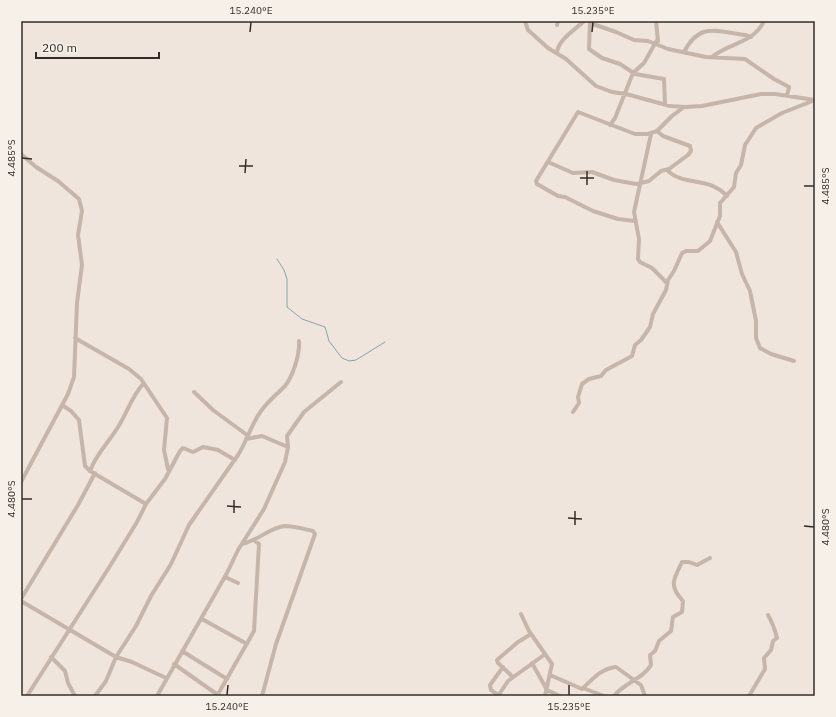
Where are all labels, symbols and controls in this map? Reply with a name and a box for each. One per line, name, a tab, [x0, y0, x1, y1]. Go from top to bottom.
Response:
text: 15.240°E	[229, 4, 273, 17]
text: 15.235°E	[571, 4, 615, 17]
scale bar	[36, 34, 159, 60]
text: 200 m	[42, 40, 77, 55]
text: 4.485°S	[5, 139, 18, 177]
text: 4.485°S	[819, 167, 832, 205]
text: 4.480°S	[5, 480, 18, 518]
text: 4.480°S	[819, 508, 832, 546]
text: 15.240°E	[205, 700, 249, 713]
text: 15.235°E	[547, 700, 591, 713]

